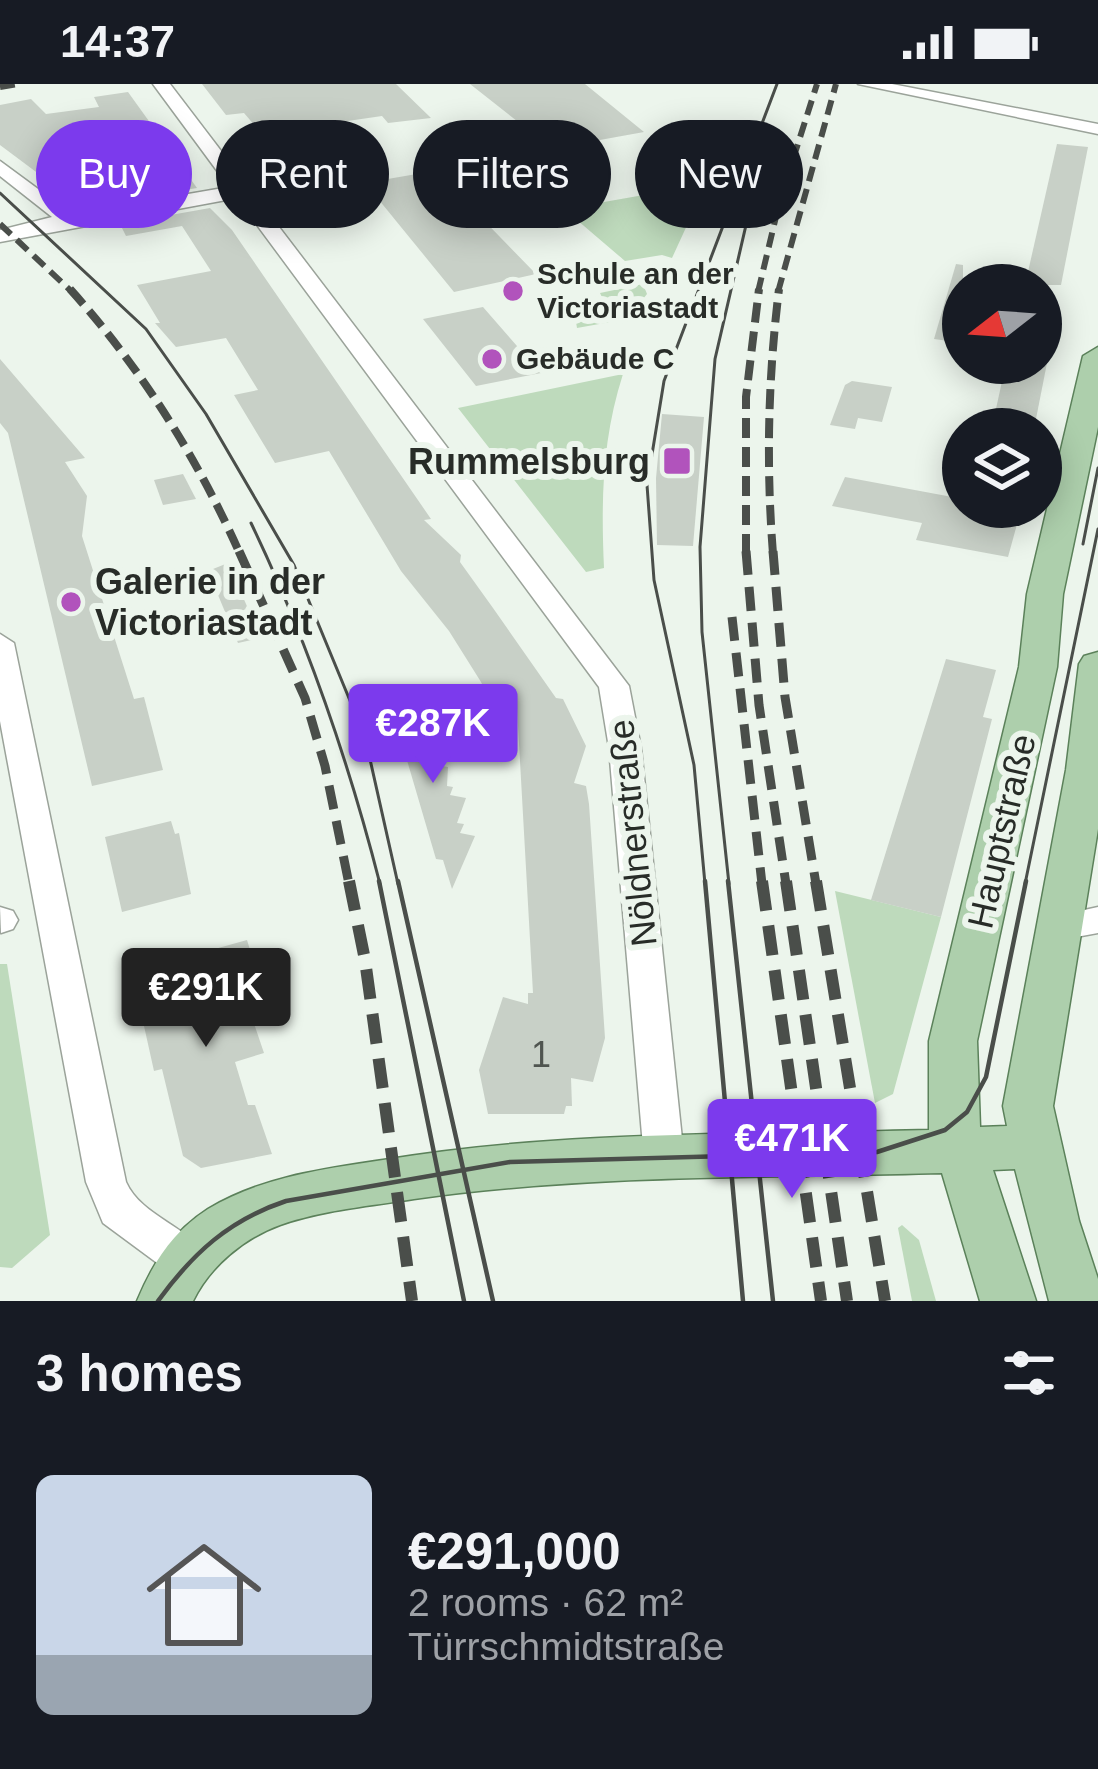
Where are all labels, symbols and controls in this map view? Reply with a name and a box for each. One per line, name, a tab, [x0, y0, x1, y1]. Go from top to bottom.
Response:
text: 14:37	[60, 16, 175, 67]
chip: Buy	[36, 120, 192, 228]
chip: Rent	[216, 120, 389, 228]
chip: Filters	[413, 120, 611, 228]
chip: New	[635, 120, 803, 228]
place label: Schule an der Victoriastadt	[537, 257, 734, 324]
north arrow	[942, 264, 1062, 384]
map controls	[942, 264, 1062, 528]
marker: Schule an der Victoriastadt	[500, 278, 526, 304]
place label: Gebäude C	[516, 342, 674, 375]
marker: Gebäude C	[479, 346, 505, 372]
button: layers	[942, 408, 1062, 528]
place label: Rummelsburg	[408, 441, 650, 482]
marker: Rummelsburg	[661, 445, 693, 477]
place label: Galerie in der Victoriastadt	[95, 561, 325, 643]
marker: Galerie in der Victoriastadt	[58, 589, 84, 615]
pin: €287K	[349, 684, 517, 786]
text: €287K	[376, 701, 490, 744]
street label: Nöldnerstraße	[600, 717, 665, 949]
street label: Hauptstraße	[959, 730, 1044, 932]
pin: €291K	[122, 948, 290, 1050]
text: €291K	[149, 965, 263, 1008]
house number: 1	[531, 1034, 551, 1075]
pin: €471K	[708, 1099, 876, 1201]
text: €471K	[735, 1116, 849, 1159]
icon: filters	[996, 1340, 1062, 1406]
text: 3 homes	[36, 1345, 243, 1402]
icon: home	[132, 1523, 276, 1667]
text: €291,000	[408, 1523, 621, 1580]
text: 2 rooms · 62 m²	[408, 1581, 683, 1624]
text: Türrschmidtstraße	[408, 1625, 724, 1668]

